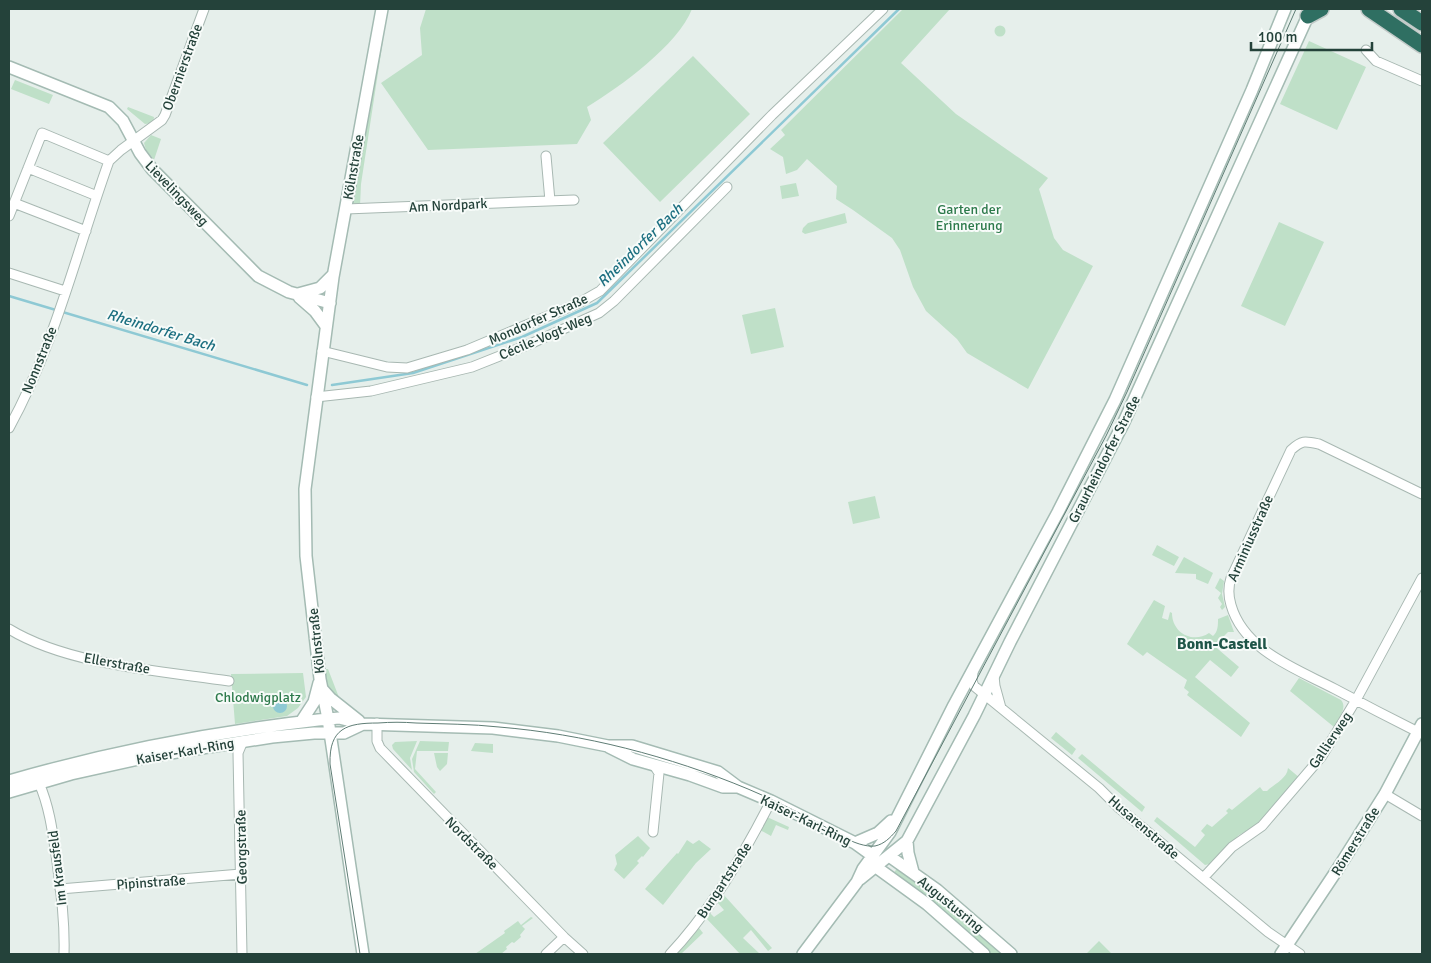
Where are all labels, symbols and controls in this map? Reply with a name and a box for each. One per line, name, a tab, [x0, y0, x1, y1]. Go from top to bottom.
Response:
scale bar	[1251, 20, 1372, 52]
street label: Obernierstraße	[159, 21, 206, 113]
text: 100 m	[1258, 28, 1298, 46]
street label: Kölnstraße	[339, 133, 368, 201]
street label: Lievelingsweg	[141, 157, 212, 230]
street label: Am Nordpark	[408, 195, 488, 216]
water label: Rheindorfer Bach	[594, 199, 687, 290]
park label: Garten der Erinnerung	[935, 201, 1003, 234]
street label: Mondorfer Straße	[486, 290, 590, 349]
water label: Rheindorfer Bach	[105, 305, 218, 355]
street label: Cécile-Vogt-Weg	[496, 309, 594, 364]
street label: Nonnstraße	[18, 324, 61, 396]
street label: Graurheindorfer Straße	[1065, 393, 1144, 526]
street label: Arminiusstraße	[1224, 492, 1277, 584]
street label: Kölnstraße	[305, 607, 328, 675]
district label: Bonn-Castell	[1177, 634, 1267, 654]
street label: Ellerstraße	[82, 649, 151, 678]
park label: Chlodwigplatz	[215, 689, 301, 706]
street label: Gallierweg	[1305, 709, 1356, 772]
street label: Kaiser-Karl-Ring	[135, 735, 235, 768]
street label: Kaiser-Karl-Ring	[758, 791, 854, 850]
street label: Husarenstraße	[1105, 792, 1183, 863]
street label: Römerstraße	[1328, 804, 1383, 879]
street label: Georgstraße	[232, 810, 251, 884]
street label: Nordstraße	[442, 813, 502, 873]
street label: Im Krausfeld	[44, 829, 71, 907]
street label: Bungartstraße	[693, 839, 755, 922]
street label: Pipinstraße	[116, 872, 186, 893]
street label: Augustusring	[914, 873, 987, 936]

